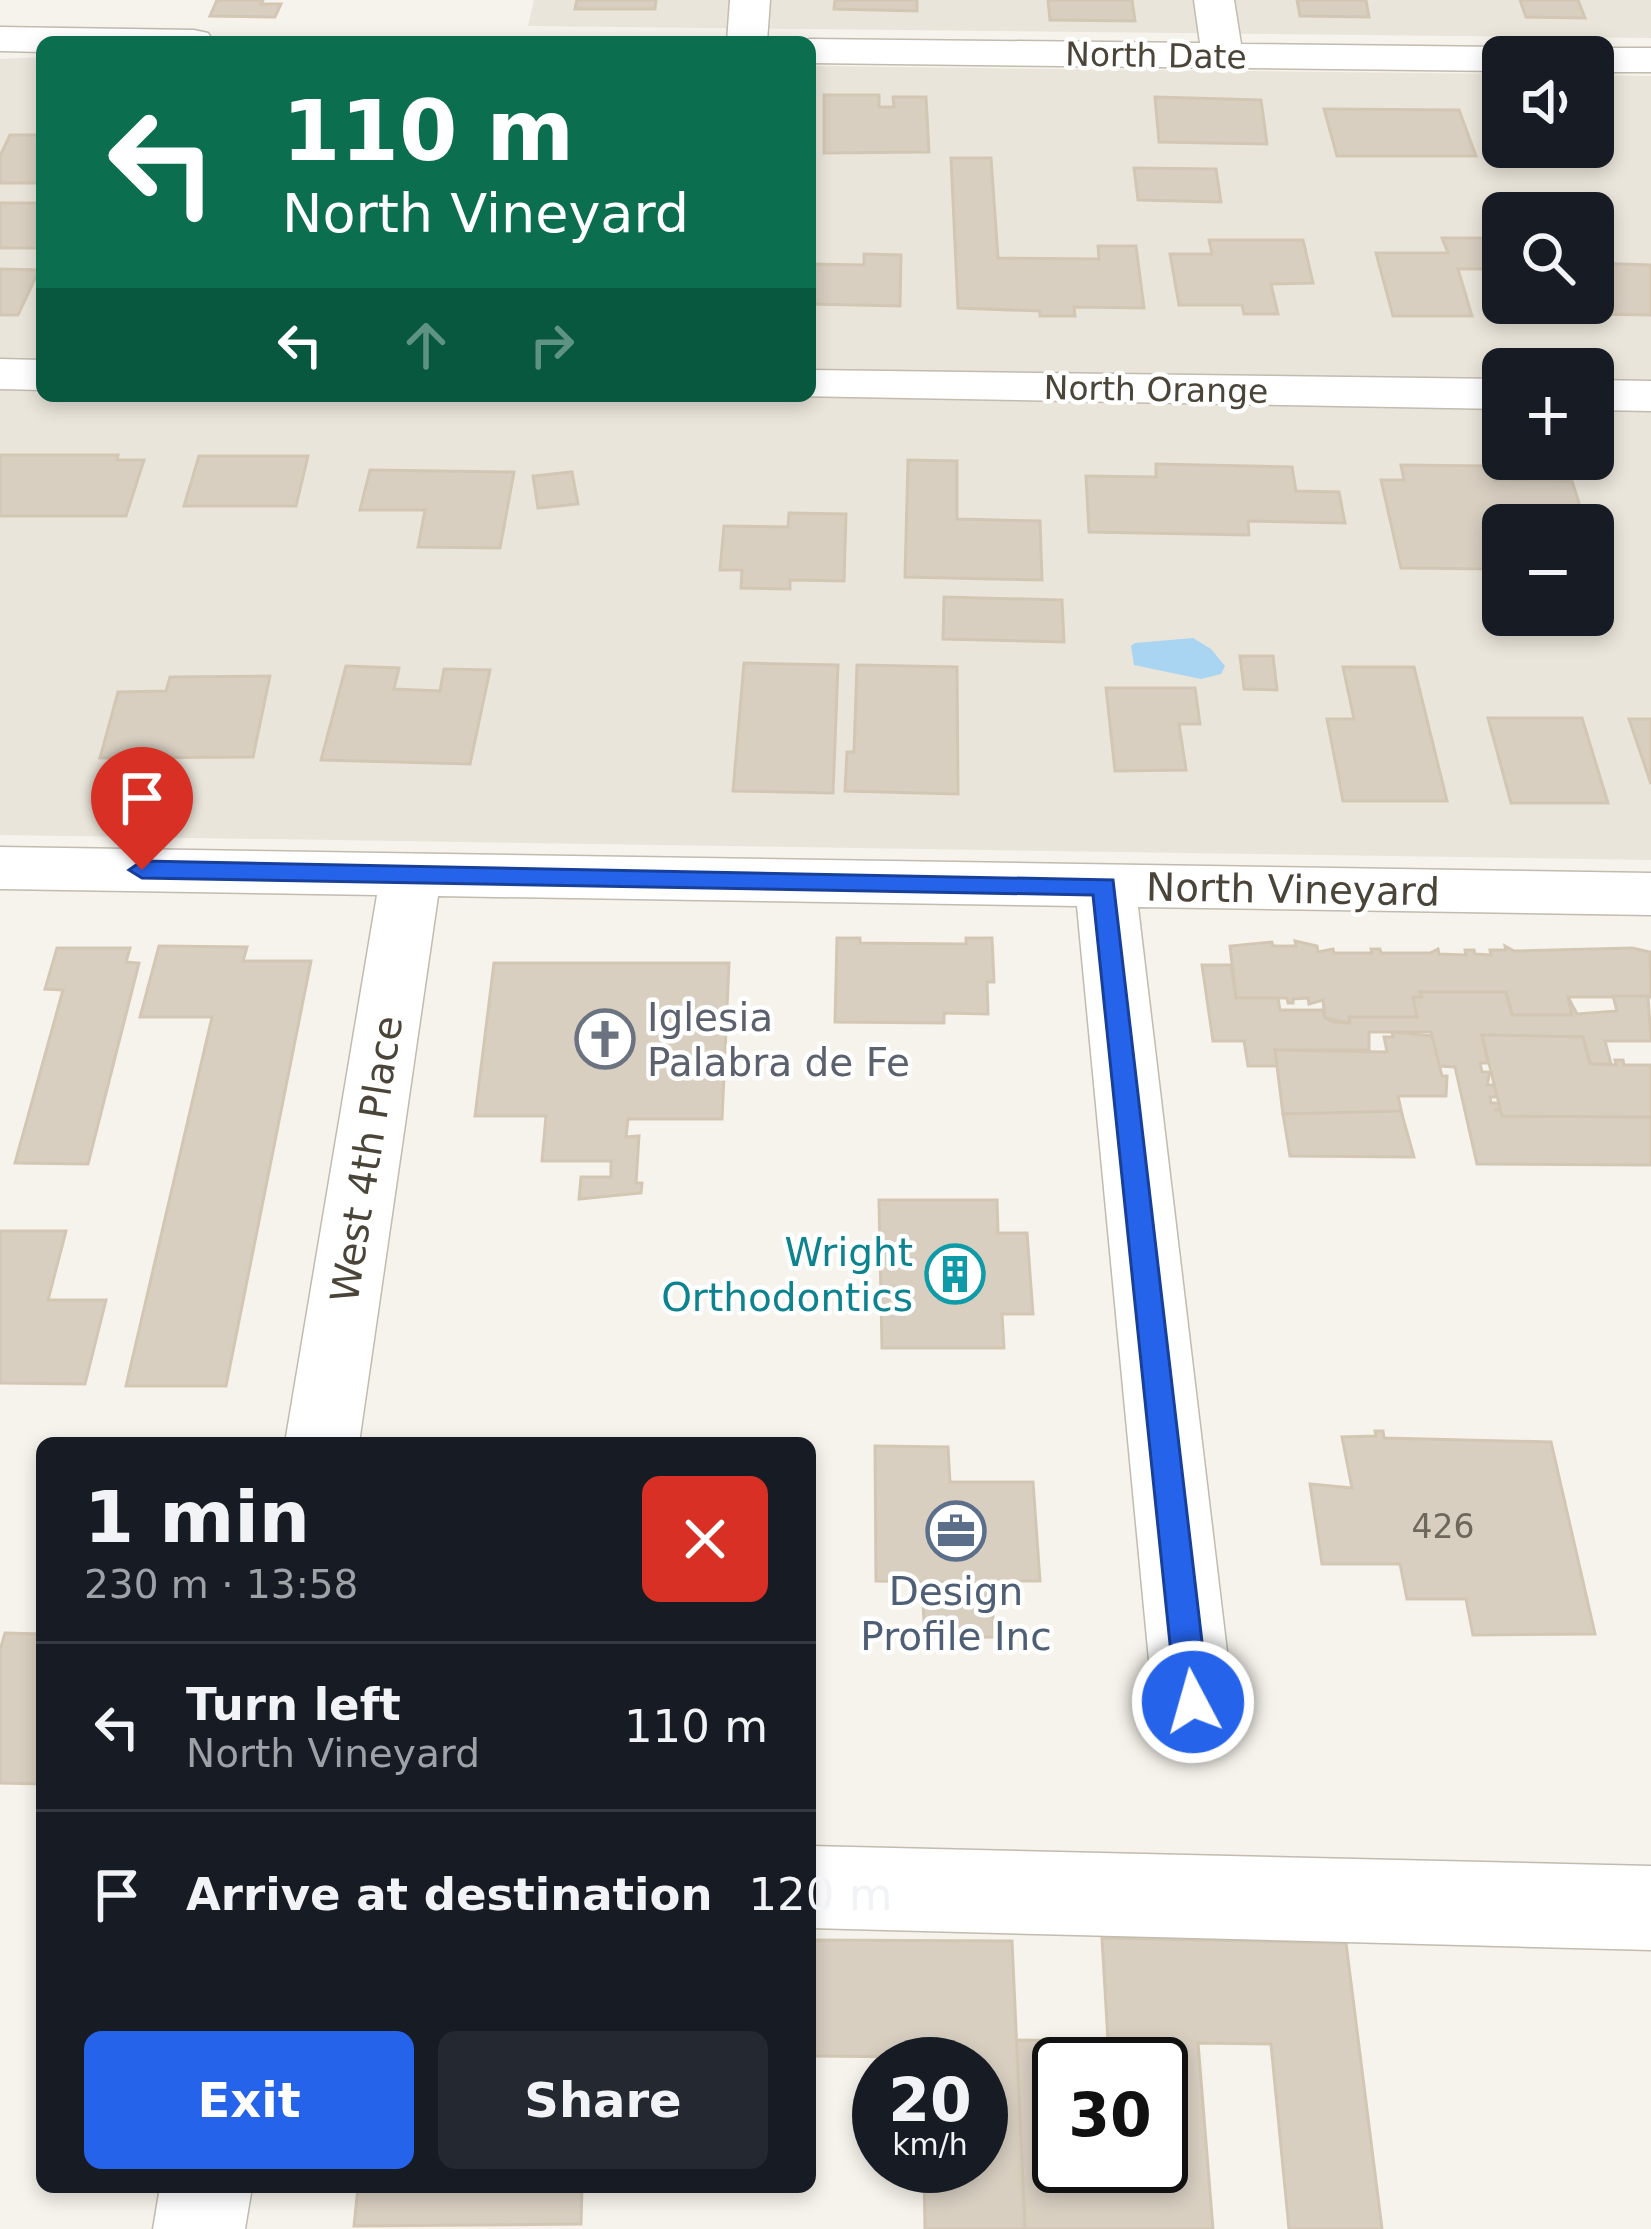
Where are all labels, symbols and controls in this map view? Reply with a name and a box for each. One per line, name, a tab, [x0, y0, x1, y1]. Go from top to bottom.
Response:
street label: North Date	[1065, 34, 1247, 77]
map controls	[1482, 36, 1614, 636]
button: sound	[1482, 36, 1614, 168]
text: 110 m	[282, 82, 574, 180]
icon: left	[84, 84, 240, 240]
text: North Vineyard	[282, 182, 689, 245]
button: search	[1482, 192, 1614, 324]
icon: left	[267, 312, 333, 378]
icon: ahead	[393, 312, 459, 378]
icon: right	[519, 312, 585, 378]
button: +	[1482, 348, 1614, 480]
street label: North Orange	[1043, 368, 1269, 411]
button: −	[1482, 504, 1614, 636]
pin	[91, 747, 193, 870]
icon: arrive	[109, 765, 175, 831]
street label: North Vineyard	[1146, 864, 1440, 915]
place label: Iglesia Palabra de Fe	[647, 995, 910, 1085]
church icon: Iglesia Palabra de Fe	[574, 1008, 636, 1070]
street label: West 4th Place	[322, 1013, 411, 1305]
place label: Wright Orthodontics	[661, 1230, 913, 1320]
building icon: Wright Orthodontics	[924, 1243, 986, 1305]
text: 1 min	[84, 1475, 310, 1559]
button: close	[642, 1476, 768, 1602]
office icon: Design Profile Inc	[925, 1500, 987, 1562]
house number: 426	[1412, 1507, 1475, 1546]
text: 230 m · 13:58	[84, 1562, 358, 1607]
place label: Design Profile Inc	[860, 1569, 1052, 1659]
position arrow	[1130, 1639, 1256, 1765]
text: Turn left	[186, 1678, 401, 1731]
icon: left	[84, 1694, 150, 1760]
text: 110 m	[624, 1700, 768, 1753]
text: North Vineyard	[186, 1731, 480, 1776]
icon: arrive	[84, 1862, 150, 1928]
text: Arrive at destination	[186, 1868, 712, 1921]
text: 120 m	[748, 1868, 892, 1921]
button: Exit	[84, 2031, 414, 2169]
button: Share	[438, 2031, 768, 2169]
speed limit sign: 30	[1032, 2037, 1188, 2193]
text: 20	[888, 2065, 972, 2135]
text: km/h	[892, 2127, 968, 2162]

